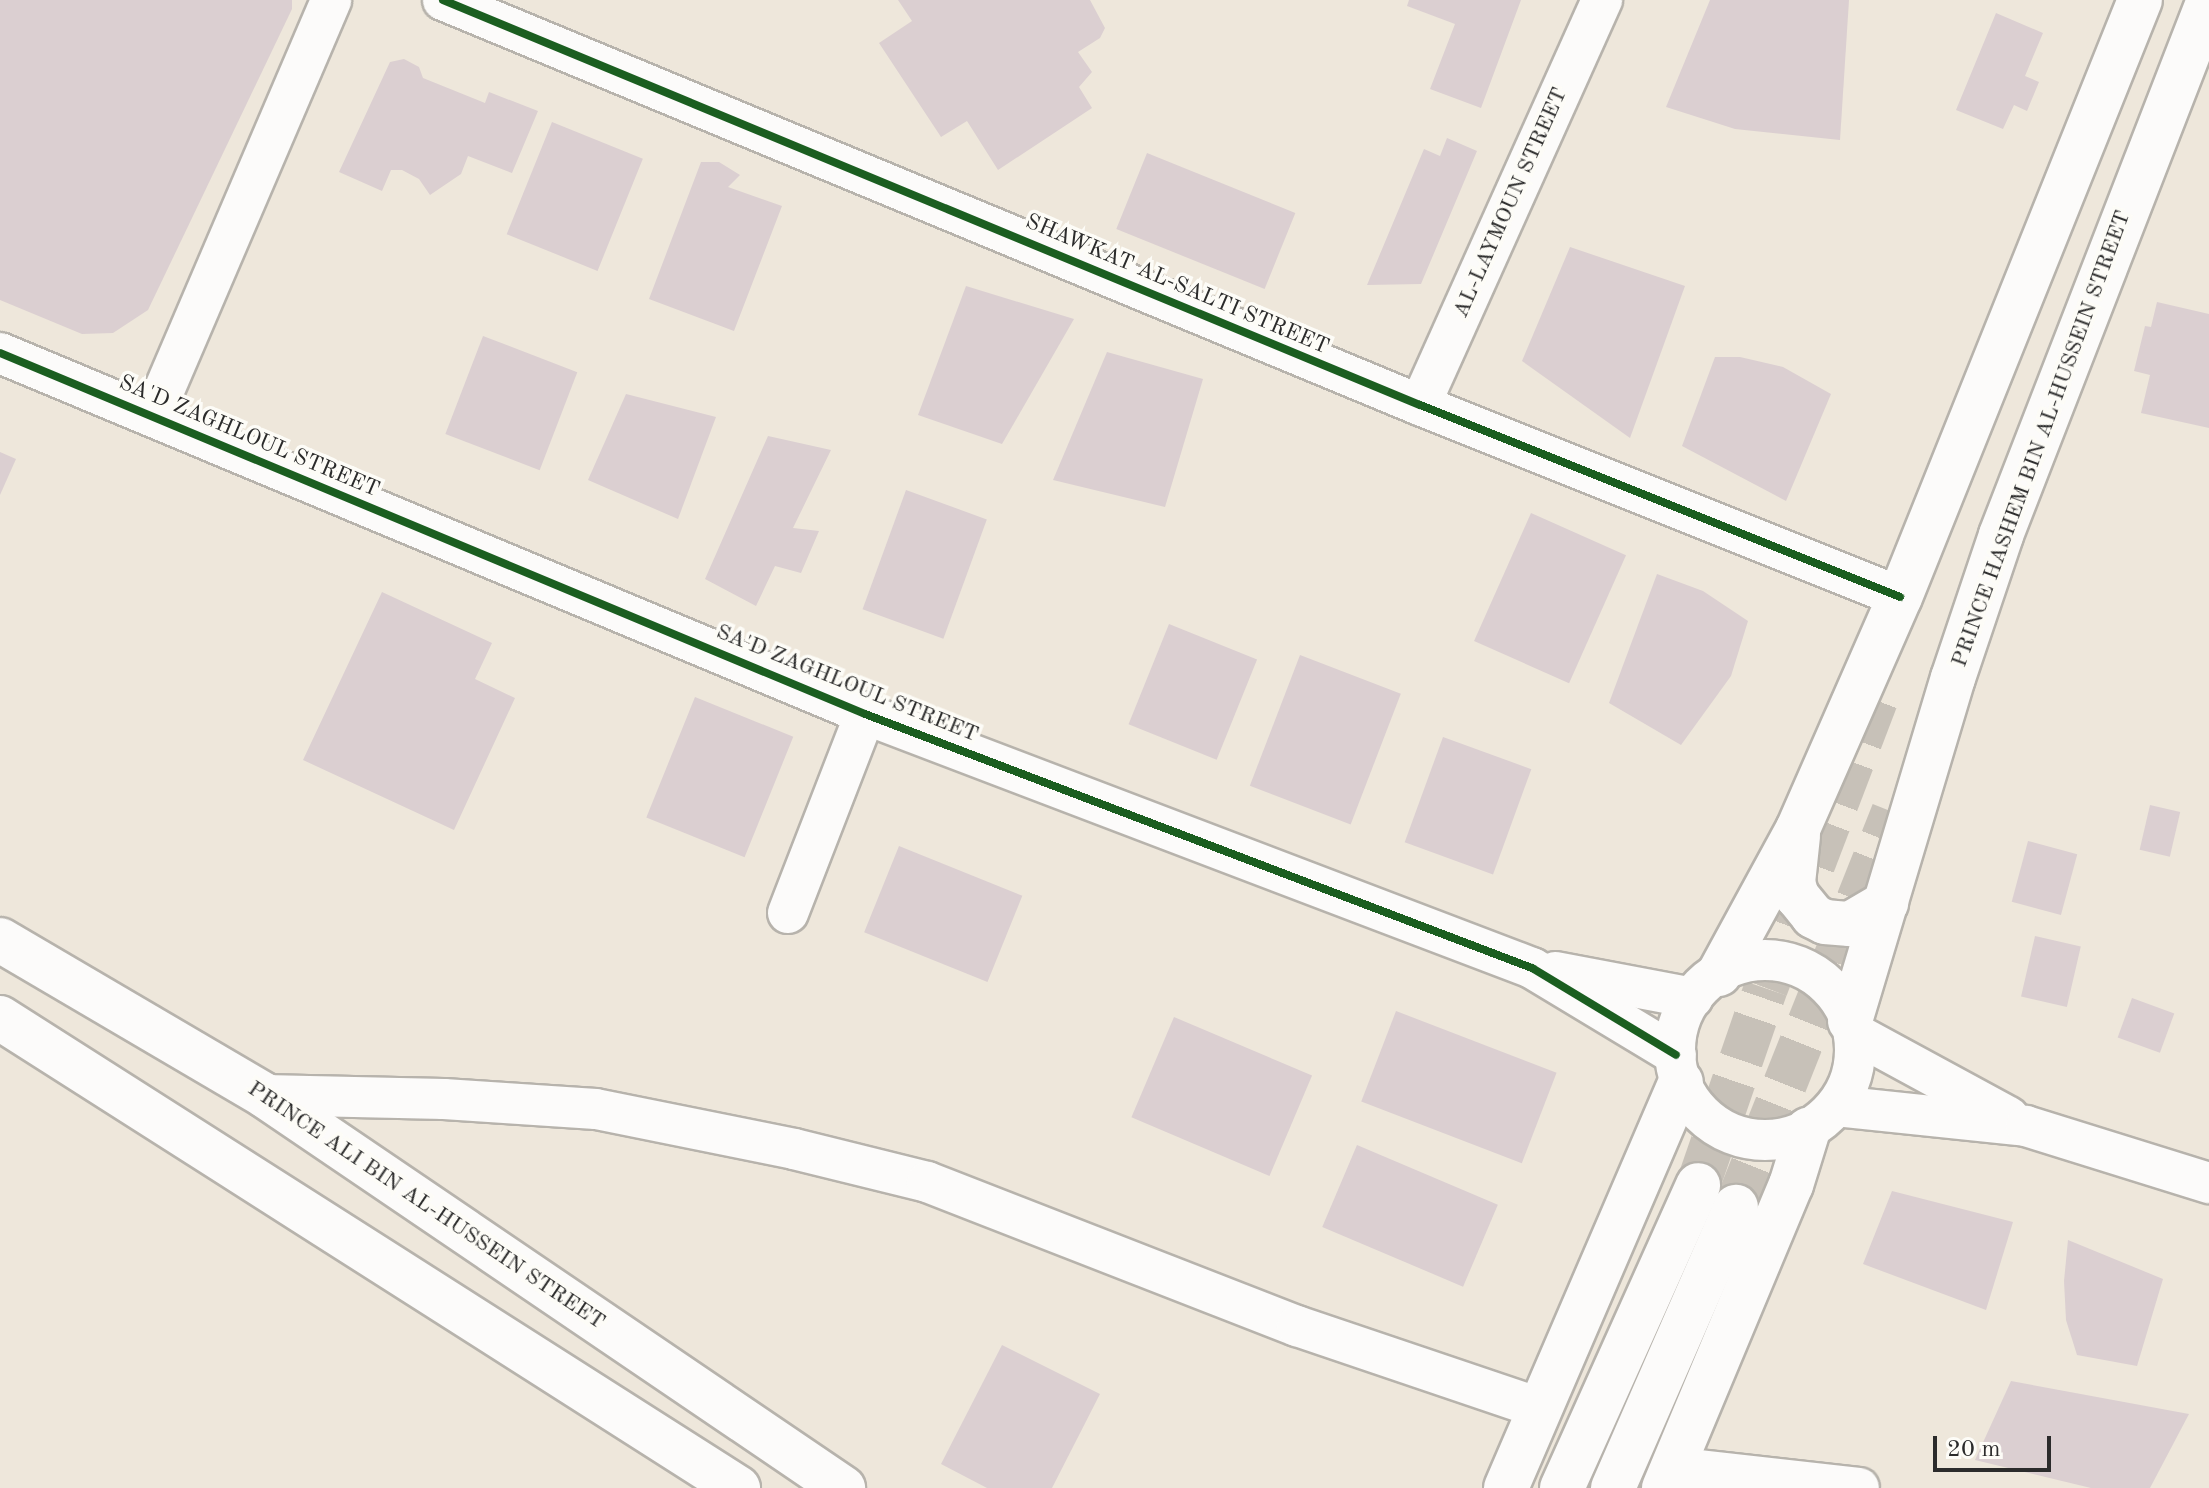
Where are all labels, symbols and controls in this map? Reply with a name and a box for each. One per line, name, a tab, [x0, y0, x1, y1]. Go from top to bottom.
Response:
street label: AL-LAYMOUN STREET	[1448, 84, 1574, 322]
street label: PRINCE HASHEM BIN AL-HUSSEIN STREET	[1947, 207, 2137, 671]
street label: SHAWKAT AL-SALTI STREET	[1021, 209, 1333, 361]
street label: SA'D ZAGHLOUL STREET	[115, 370, 383, 504]
street label: SA'D ZAGHLOUL STREET	[712, 619, 982, 749]
street label: PRINCE ALI BIN AL-HUSSEIN STREET	[242, 1076, 610, 1336]
scale bar	[1937, 1420, 2055, 1470]
text: 20 m	[1947, 1438, 2001, 1462]

